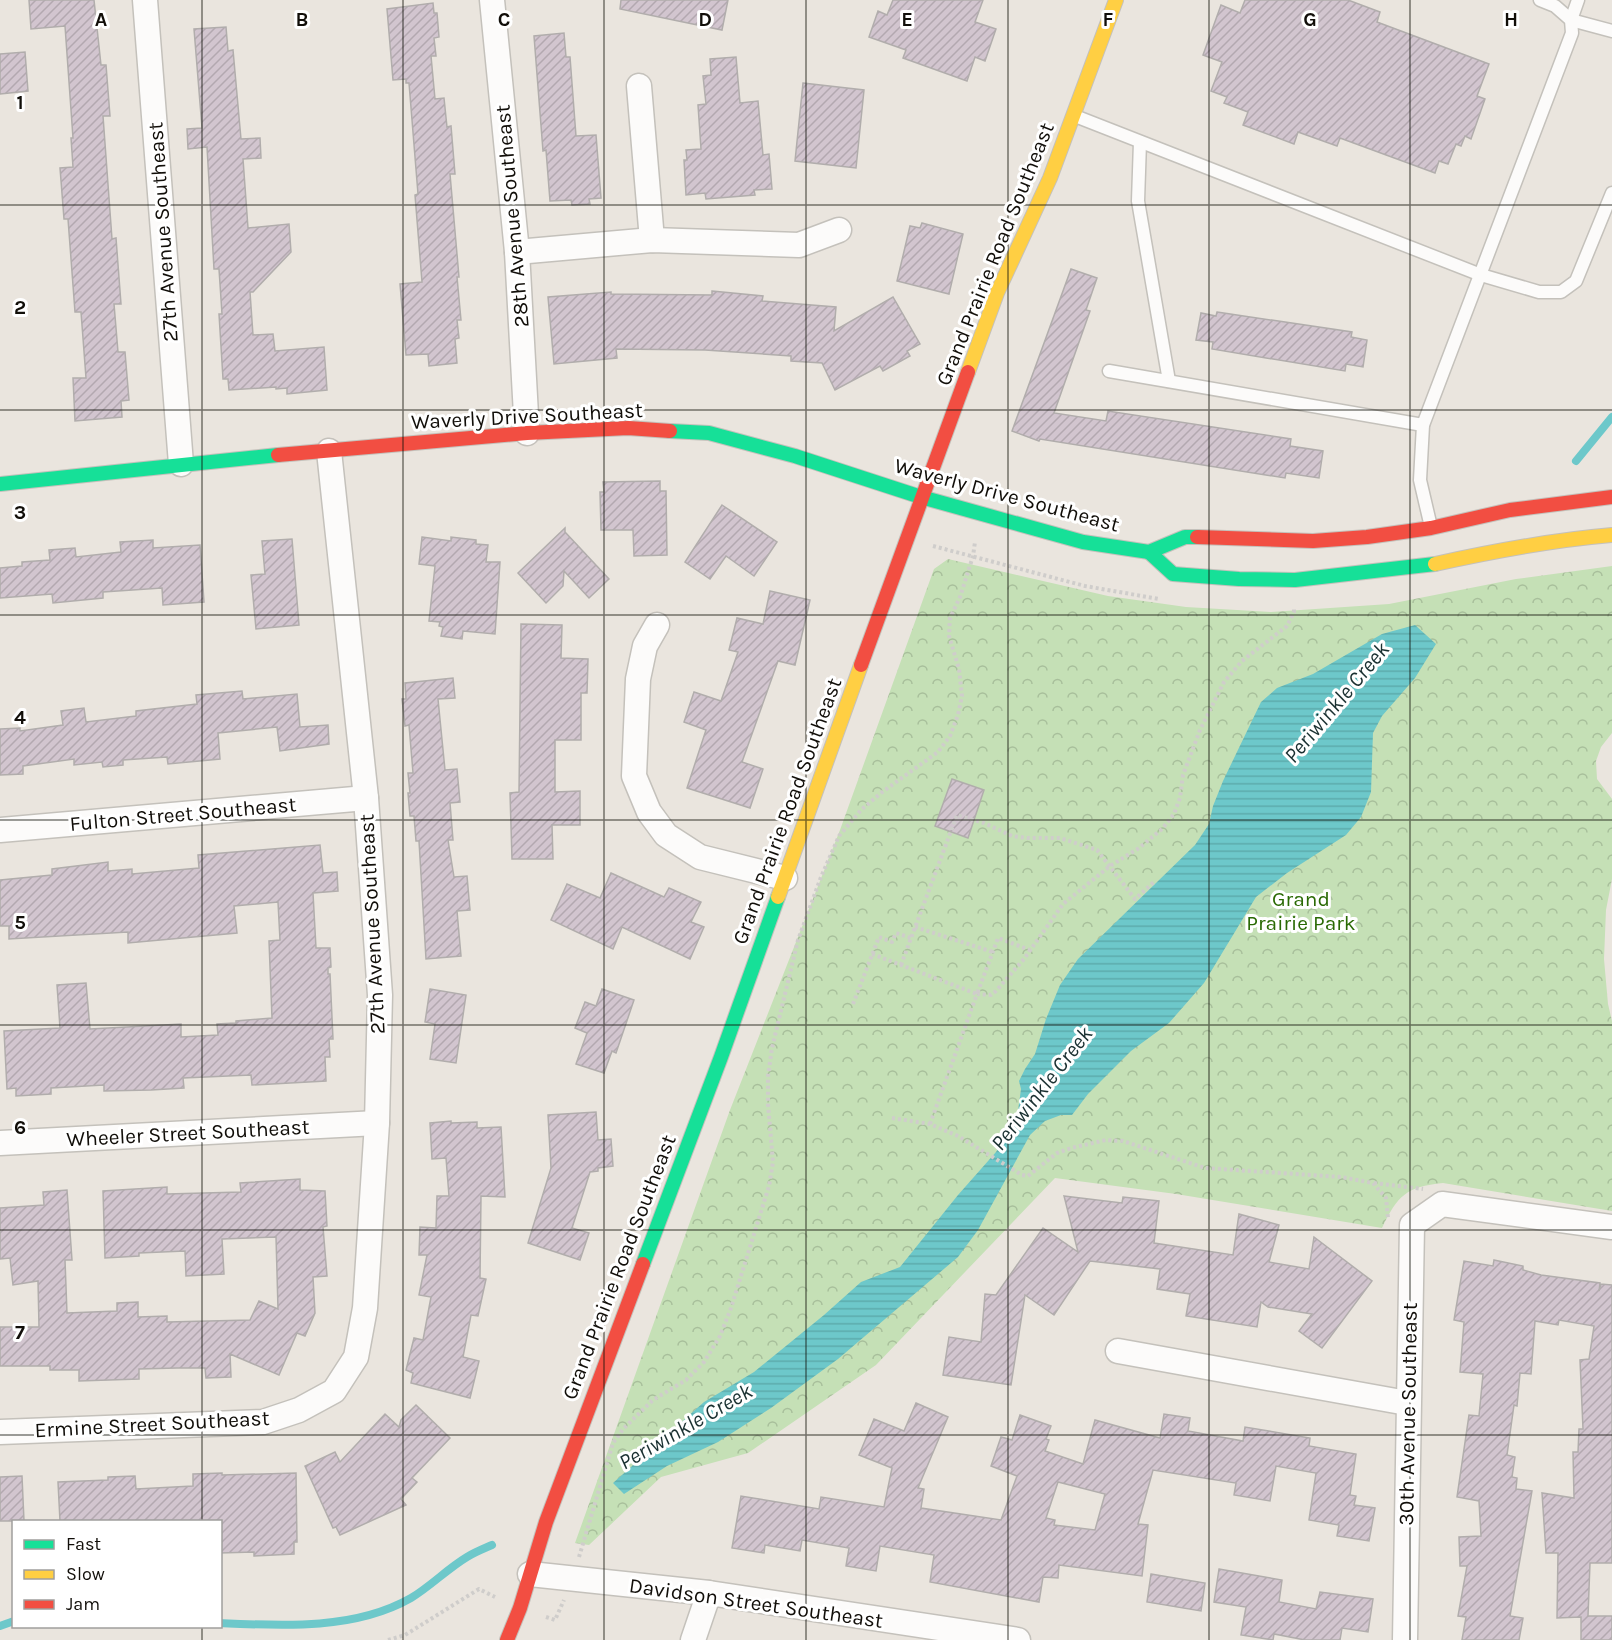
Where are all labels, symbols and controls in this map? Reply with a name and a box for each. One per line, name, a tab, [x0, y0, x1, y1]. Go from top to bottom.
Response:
text: A	[95, 8, 108, 31]
text: B	[296, 8, 308, 31]
text: C	[498, 8, 510, 31]
text: D	[698, 8, 712, 31]
text: E	[901, 8, 913, 31]
text: F	[1103, 8, 1114, 31]
text: G	[1303, 8, 1317, 31]
text: H	[1504, 8, 1518, 31]
text: 1	[16, 91, 24, 114]
street label: 28th Avenue Southeast	[490, 104, 534, 328]
street label: Grand Prairie Road Southeast	[931, 119, 1059, 389]
street label: 27th Avenue Southeast	[143, 121, 183, 343]
text: 2	[14, 296, 26, 319]
street label: Waverly Drive Southeast	[411, 398, 644, 434]
street label: Waverly Drive Southeast	[892, 453, 1122, 537]
text: 3	[14, 501, 26, 524]
water label: Periwinkle Creek	[1279, 636, 1395, 768]
street label: Grand Prairie Road Southeast	[728, 675, 846, 947]
text: 4	[14, 706, 26, 729]
street label: Fulton Street Southeast	[69, 792, 297, 836]
street label: 27th Avenue Southeast	[354, 813, 390, 1035]
park label: Grand Prairie Park	[1246, 887, 1356, 935]
text: 5	[14, 911, 26, 934]
water label: Periwinkle Creek	[985, 1021, 1099, 1156]
street label: Wheeler Street Southeast	[66, 1115, 310, 1151]
text: 6	[14, 1116, 26, 1139]
street label: Grand Prairie Road Southeast	[557, 1131, 681, 1403]
street label: 30th Avenue Southeast	[1394, 1302, 1422, 1526]
text: 7	[15, 1321, 25, 1344]
water label: Periwinkle Creek	[614, 1378, 758, 1476]
street label: Ermine Street Southeast	[34, 1406, 270, 1442]
legend	[12, 1520, 222, 1628]
text: Fast	[66, 1533, 101, 1555]
text: Slow	[66, 1563, 105, 1585]
street label: Davidson Street Southeast	[627, 1573, 885, 1633]
text: Jam	[66, 1593, 100, 1615]

